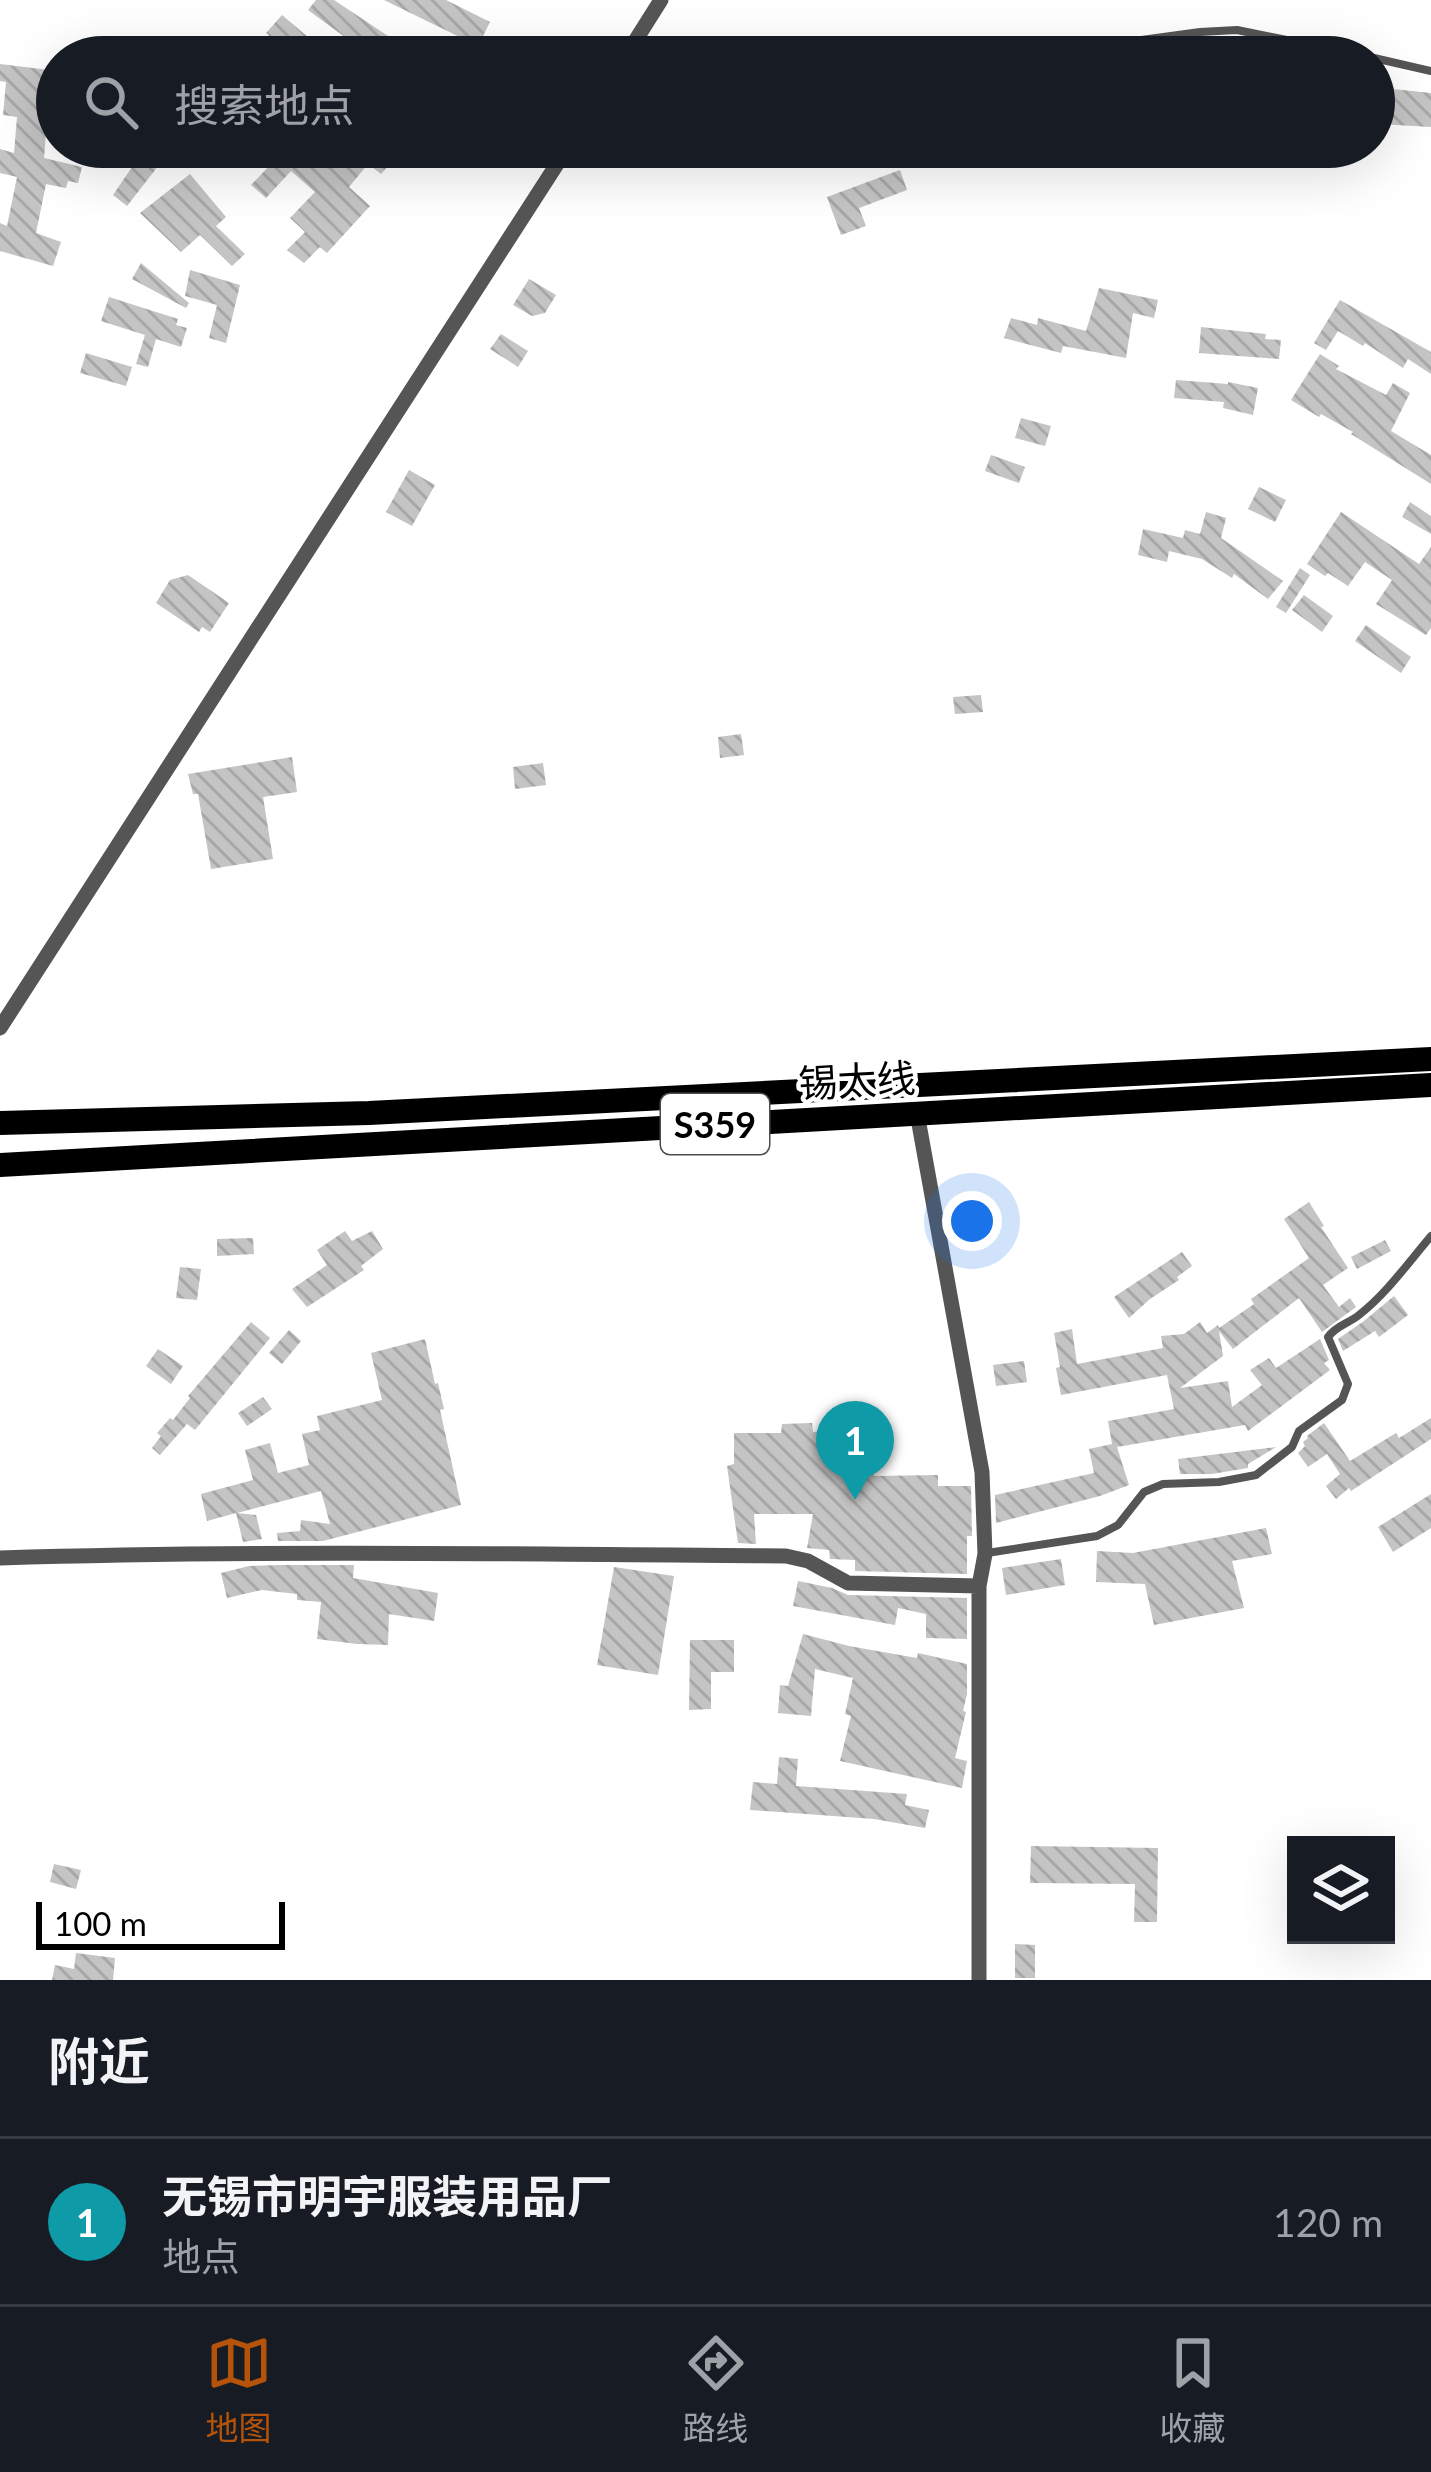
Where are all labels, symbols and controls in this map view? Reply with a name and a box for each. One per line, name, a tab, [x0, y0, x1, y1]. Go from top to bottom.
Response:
search box	[36, 36, 1395, 168]
icon: search	[78, 69, 144, 135]
text: 搜索地点	[174, 78, 354, 132]
street label: 锡太线	[797, 1054, 917, 1106]
road number: S359	[661, 1094, 769, 1154]
your location	[942, 1191, 1002, 1251]
pin: 1	[816, 1401, 894, 1500]
map controls	[1287, 1836, 1395, 1944]
button: layers	[1287, 1836, 1395, 1944]
scale bar	[36, 1896, 285, 1949]
text: 100 m	[54, 1903, 147, 1943]
text: 附近	[48, 2030, 150, 2091]
text: 无锡市明宇服装用品厂	[162, 2169, 612, 2223]
text: 1	[76, 2199, 98, 2245]
text: 120 m	[1273, 2199, 1383, 2245]
text: 地点	[162, 2233, 240, 2279]
tab: 地图	[206, 2330, 272, 2450]
tab: 路线	[683, 2330, 749, 2450]
tab: 收藏	[1160, 2330, 1226, 2450]

